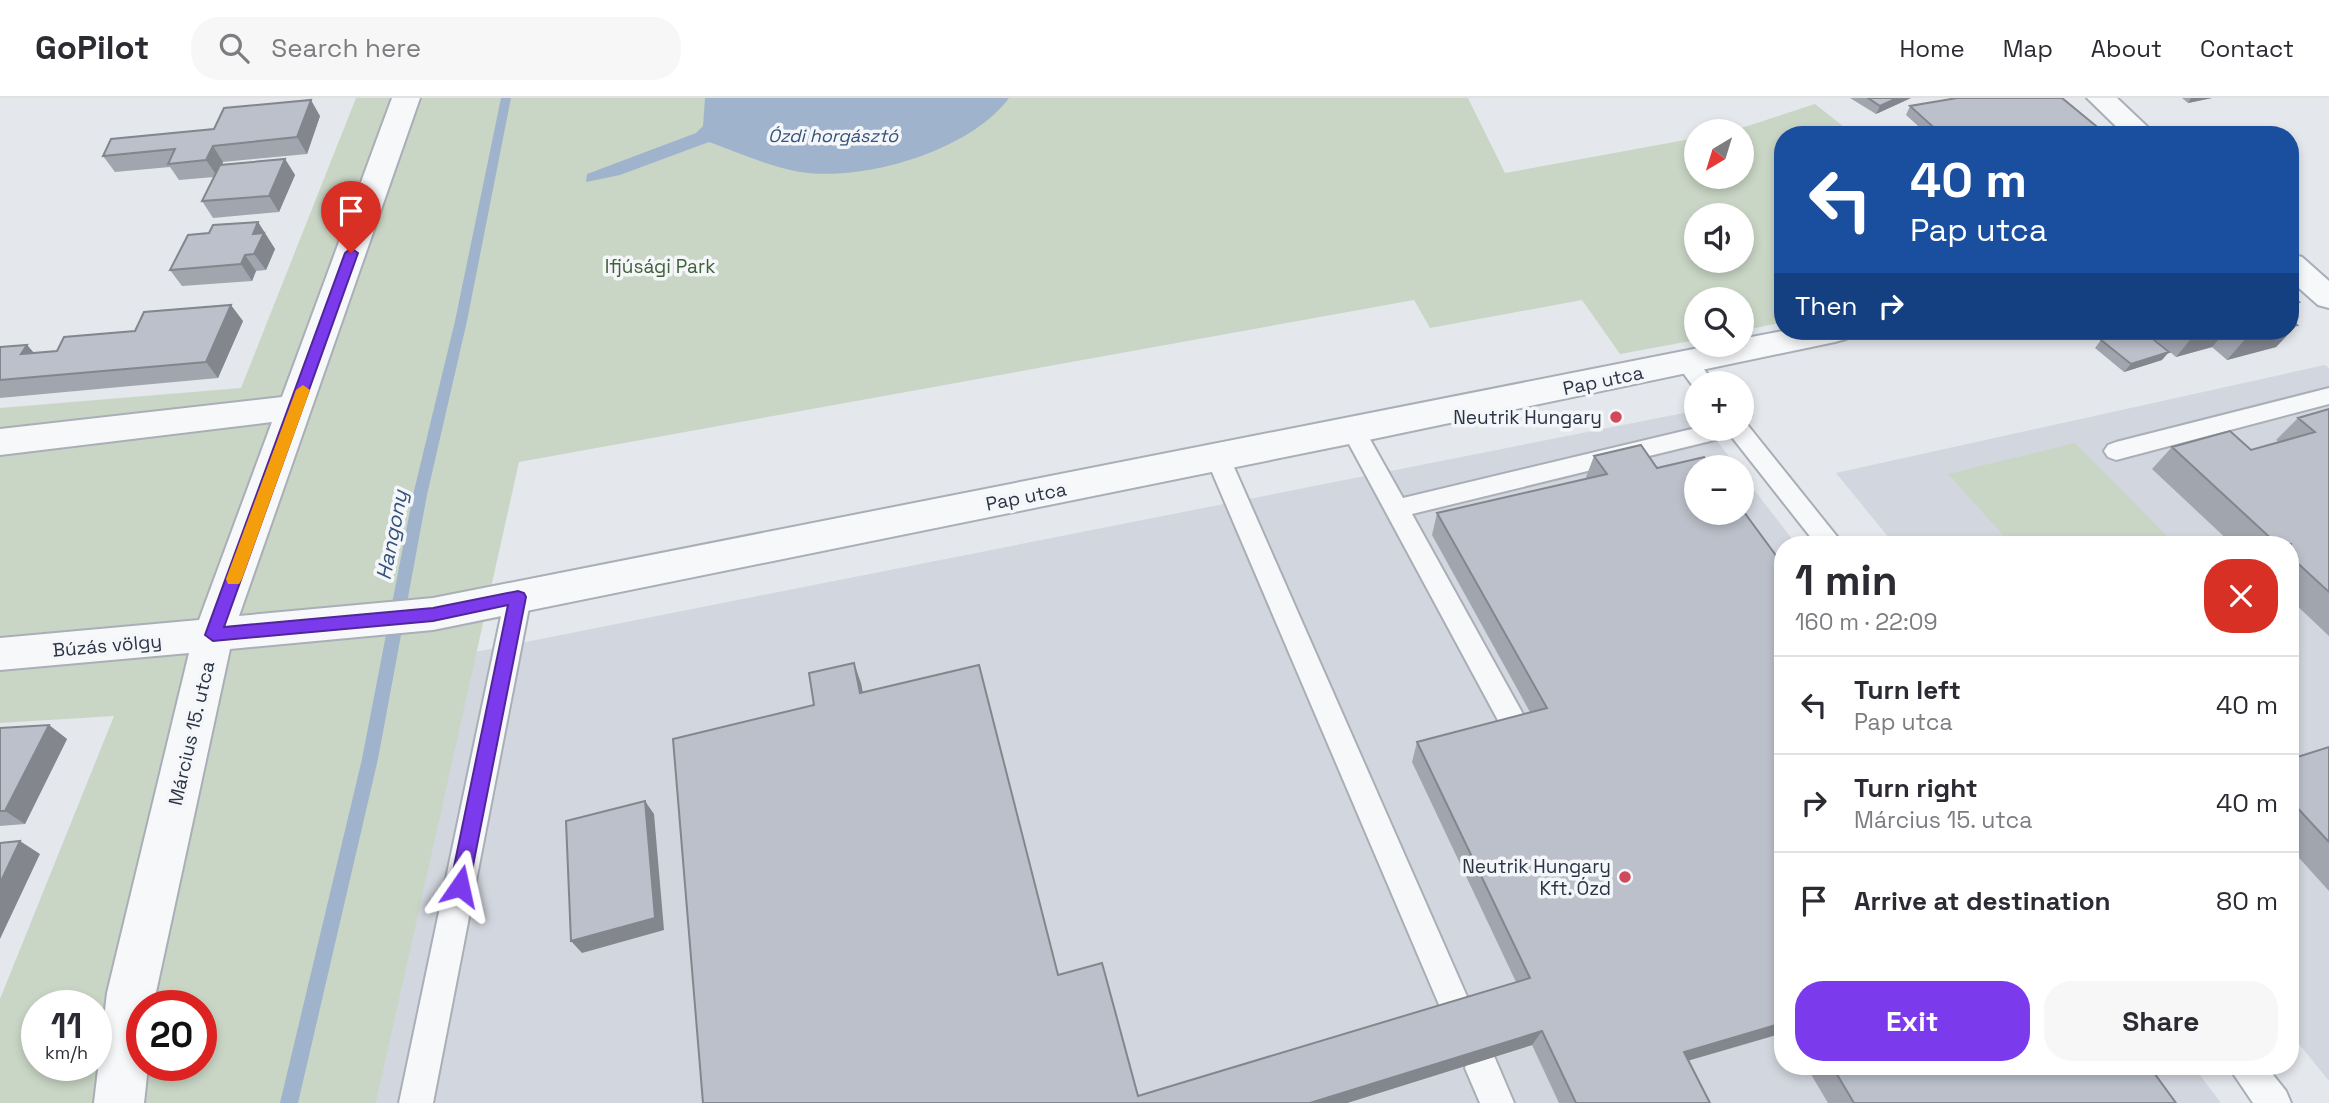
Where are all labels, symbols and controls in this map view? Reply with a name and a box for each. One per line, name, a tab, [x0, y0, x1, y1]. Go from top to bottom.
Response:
search box	[191, 17, 681, 80]
text: GoPilot	[35, 27, 149, 69]
icon: search	[215, 29, 253, 67]
text: Search here	[271, 31, 421, 65]
text: Home	[1899, 33, 1965, 64]
text: Map	[2003, 33, 2053, 64]
text: About	[2091, 33, 2162, 64]
text: Contact	[2200, 33, 2294, 64]
north arrow	[1684, 119, 1754, 189]
map controls	[1684, 119, 1754, 525]
water label: Ózdi horgásztó	[768, 124, 899, 147]
text: 40 m	[1910, 149, 2027, 211]
icon: left	[1795, 154, 1886, 245]
pin	[321, 181, 381, 253]
icon: arrive	[332, 192, 370, 230]
button: sound	[1684, 203, 1754, 273]
text: Pap utca	[1910, 210, 2047, 250]
park label: Ifjúsági Park	[605, 254, 715, 279]
button: search	[1684, 287, 1754, 357]
icon: right	[1872, 287, 1910, 325]
text: Then	[1795, 289, 1858, 323]
street label: Pap utca	[1561, 360, 1646, 401]
button: +	[1684, 371, 1754, 441]
place label: Neutrik Hungary	[1453, 405, 1602, 430]
marker: Neutrik Hungary	[1608, 409, 1624, 425]
button: −	[1684, 455, 1754, 525]
street label: Pap utca	[984, 476, 1069, 517]
water label: Hangony	[370, 487, 414, 582]
text: 1 min	[1795, 554, 1898, 607]
button: close	[2204, 559, 2278, 633]
text: 160 m · 22:09	[1795, 607, 1938, 637]
street label: Búzás völgy	[51, 628, 163, 663]
street label: Március 15. utca	[163, 658, 220, 808]
text: Turn left	[1854, 673, 1961, 707]
icon: left	[1795, 686, 1833, 724]
text: 40 m	[2216, 688, 2278, 722]
text: Pap utca	[1854, 707, 1953, 737]
text: Turn right	[1854, 771, 1978, 805]
icon: right	[1795, 784, 1833, 822]
text: 40 m	[2216, 786, 2278, 820]
text: Március 15. utca	[1854, 805, 2032, 835]
position arrow	[423, 849, 497, 923]
place label: Neutrik Hungary Kft. Ózd	[1462, 854, 1611, 901]
marker: Neutrik Hungary Kft. Ózd	[1617, 869, 1633, 885]
icon: arrive	[1795, 882, 1833, 920]
text: Arrive at destination	[1854, 884, 2111, 918]
text: 80 m	[2216, 884, 2278, 918]
button: Exit	[1795, 981, 2030, 1061]
button: Share	[2044, 981, 2278, 1061]
speed limit sign: 20	[126, 990, 217, 1081]
text: 11	[51, 1004, 82, 1048]
text: km/h	[45, 1041, 88, 1064]

